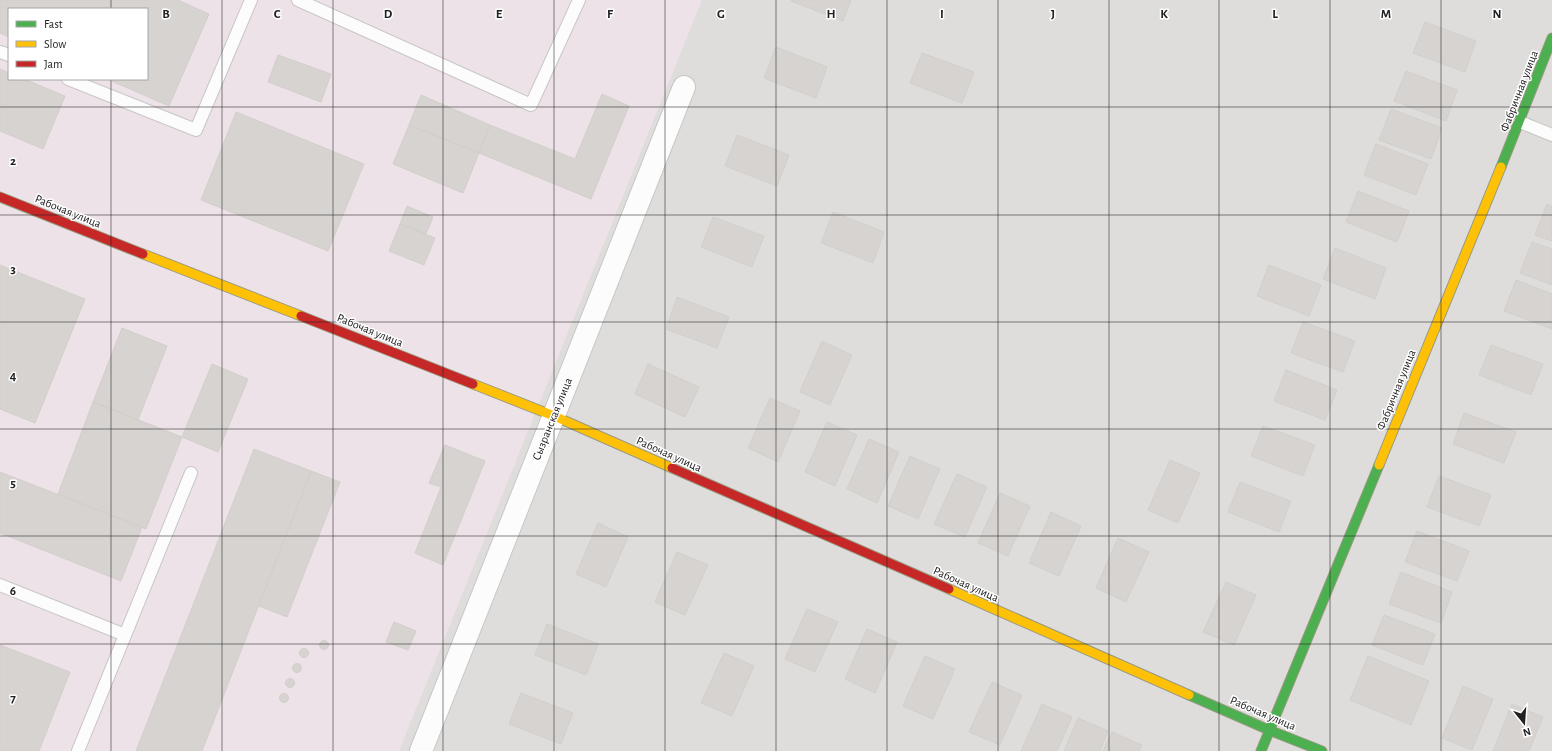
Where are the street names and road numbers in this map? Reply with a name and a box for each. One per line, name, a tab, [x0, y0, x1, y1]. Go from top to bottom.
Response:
street label: Фабричная улица	[1498, 48, 1541, 134]
street label: Рабочая улица	[33, 192, 103, 231]
street label: Рабочая улица	[335, 311, 405, 350]
street label: Фабричная улица	[1374, 347, 1419, 432]
street label: Сызранская улица	[530, 375, 575, 462]
street label: Рабочая улица	[634, 434, 704, 475]
street label: Рабочая улица	[931, 564, 1001, 605]
street label: Рабочая улица	[1228, 694, 1298, 733]

